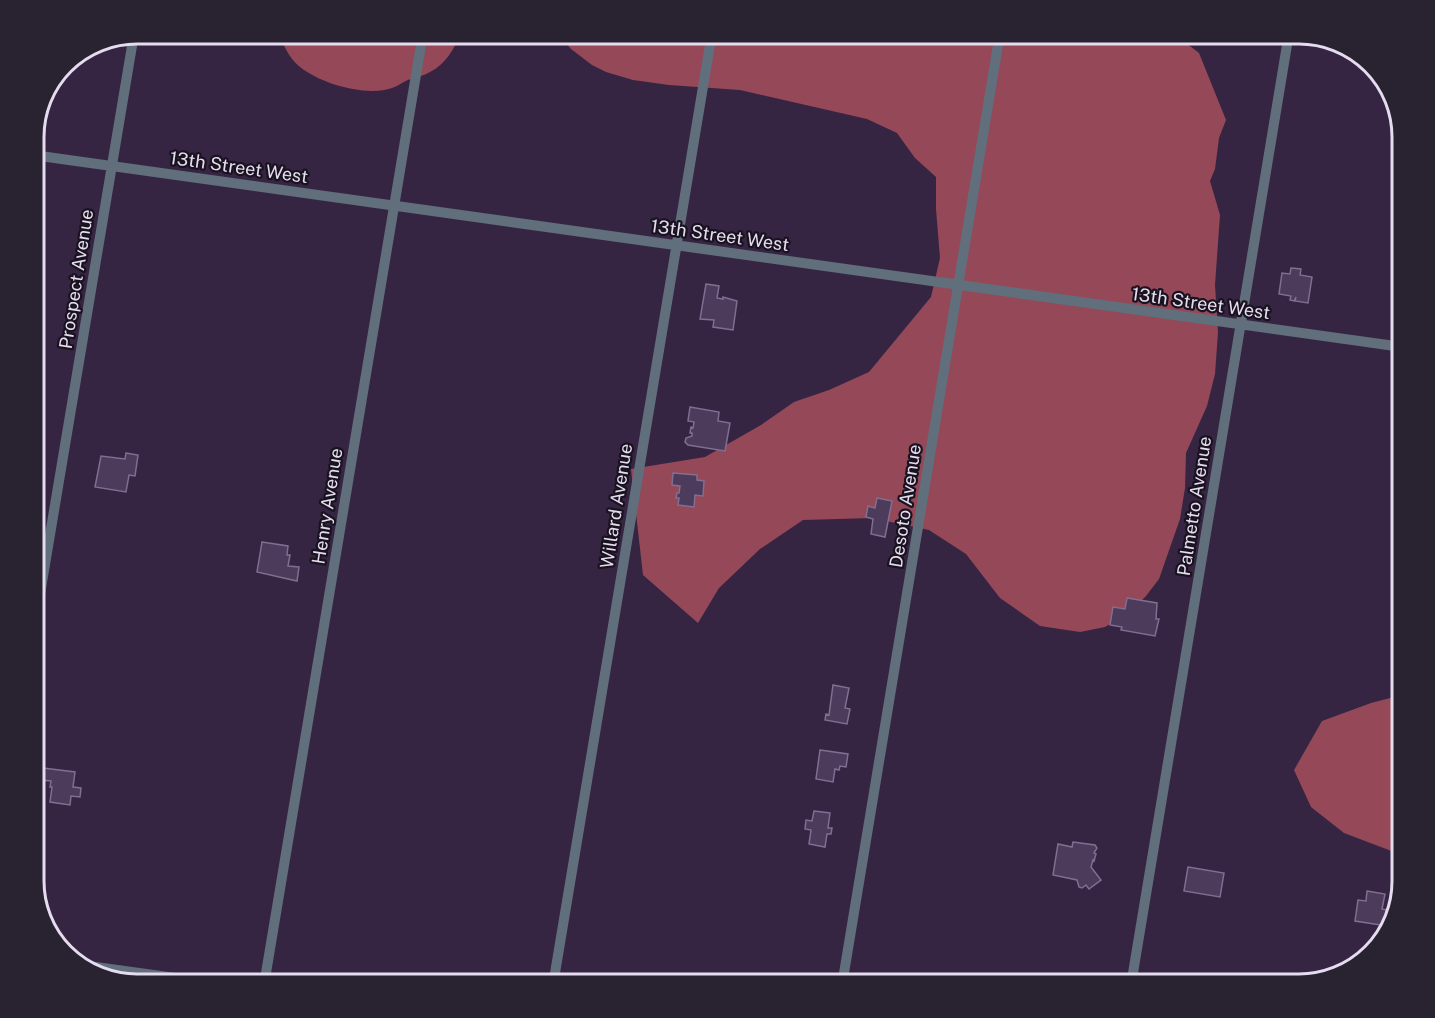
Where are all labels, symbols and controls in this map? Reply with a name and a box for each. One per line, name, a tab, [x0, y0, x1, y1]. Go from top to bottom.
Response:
street label: 13th Street West	[169, 147, 309, 187]
street label: Prospect Avenue	[55, 208, 97, 350]
street label: 13th Street West	[650, 215, 790, 255]
street label: 13th Street West	[1131, 283, 1271, 323]
street label: Palmetto Avenue	[1173, 435, 1215, 577]
street label: Willard Avenue	[596, 442, 636, 570]
street label: Desoto Avenue	[885, 443, 925, 569]
street label: Henry Avenue	[307, 446, 347, 566]

